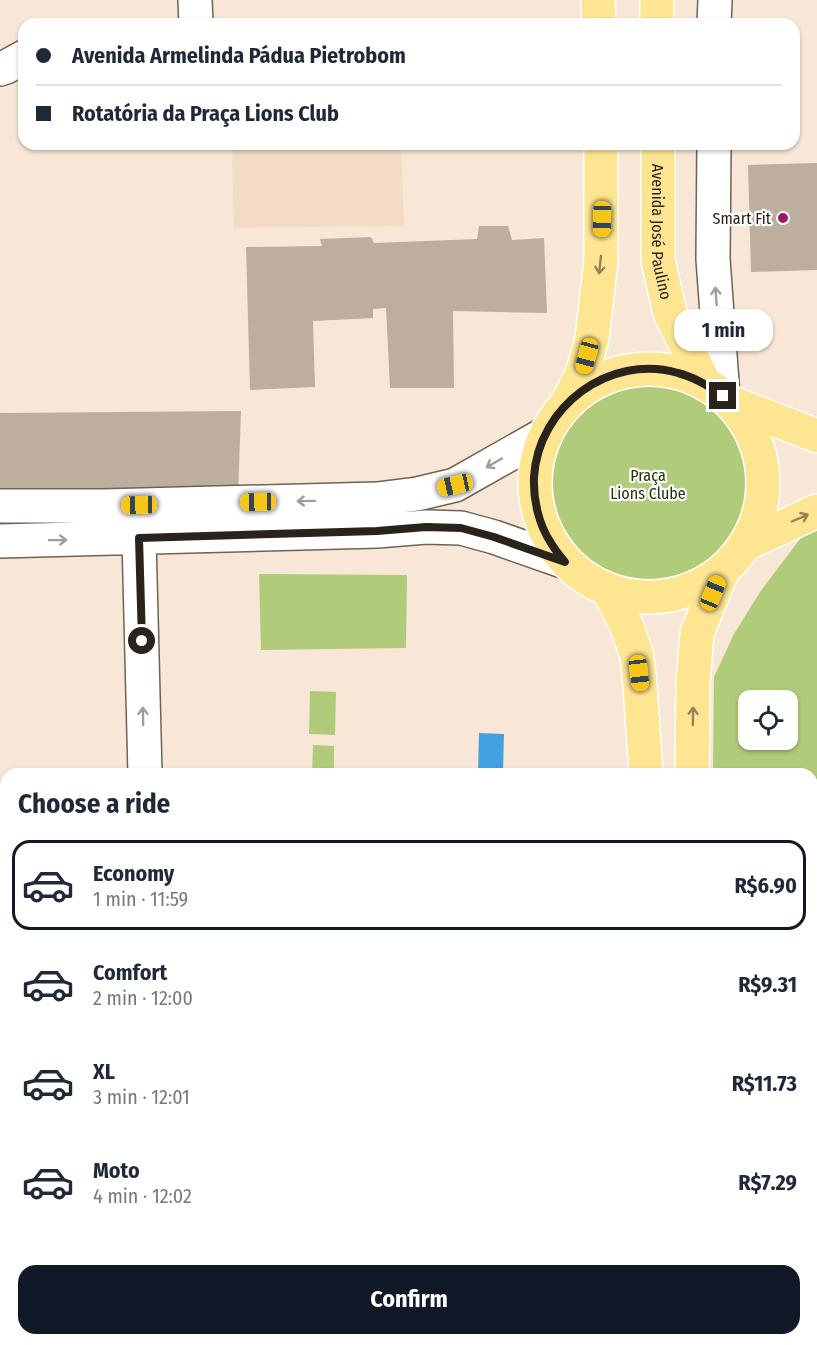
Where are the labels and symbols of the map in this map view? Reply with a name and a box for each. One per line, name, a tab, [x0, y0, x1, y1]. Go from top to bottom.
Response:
street label: Avenida José Paulino	[648, 164, 676, 301]
car	[593, 201, 611, 237]
place label: Smart Fit	[713, 209, 772, 228]
marker: Smart Fit	[776, 211, 790, 225]
one-way arrow	[594, 255, 605, 275]
one-way arrow	[710, 286, 721, 306]
callout: 1 min	[674, 309, 772, 351]
car	[574, 336, 600, 376]
route end	[709, 382, 736, 409]
one-way arrow	[486, 458, 503, 470]
park label: Praça Lions Clube	[610, 466, 686, 503]
car	[435, 472, 475, 498]
car	[240, 493, 276, 511]
one-way arrow	[297, 495, 317, 507]
car	[121, 496, 157, 514]
one-way arrow	[791, 512, 809, 524]
one-way arrow	[48, 534, 68, 546]
car	[698, 573, 728, 613]
route start	[128, 627, 155, 654]
car	[628, 654, 650, 692]
one-way arrow	[138, 706, 149, 726]
one-way arrow	[687, 706, 699, 726]

